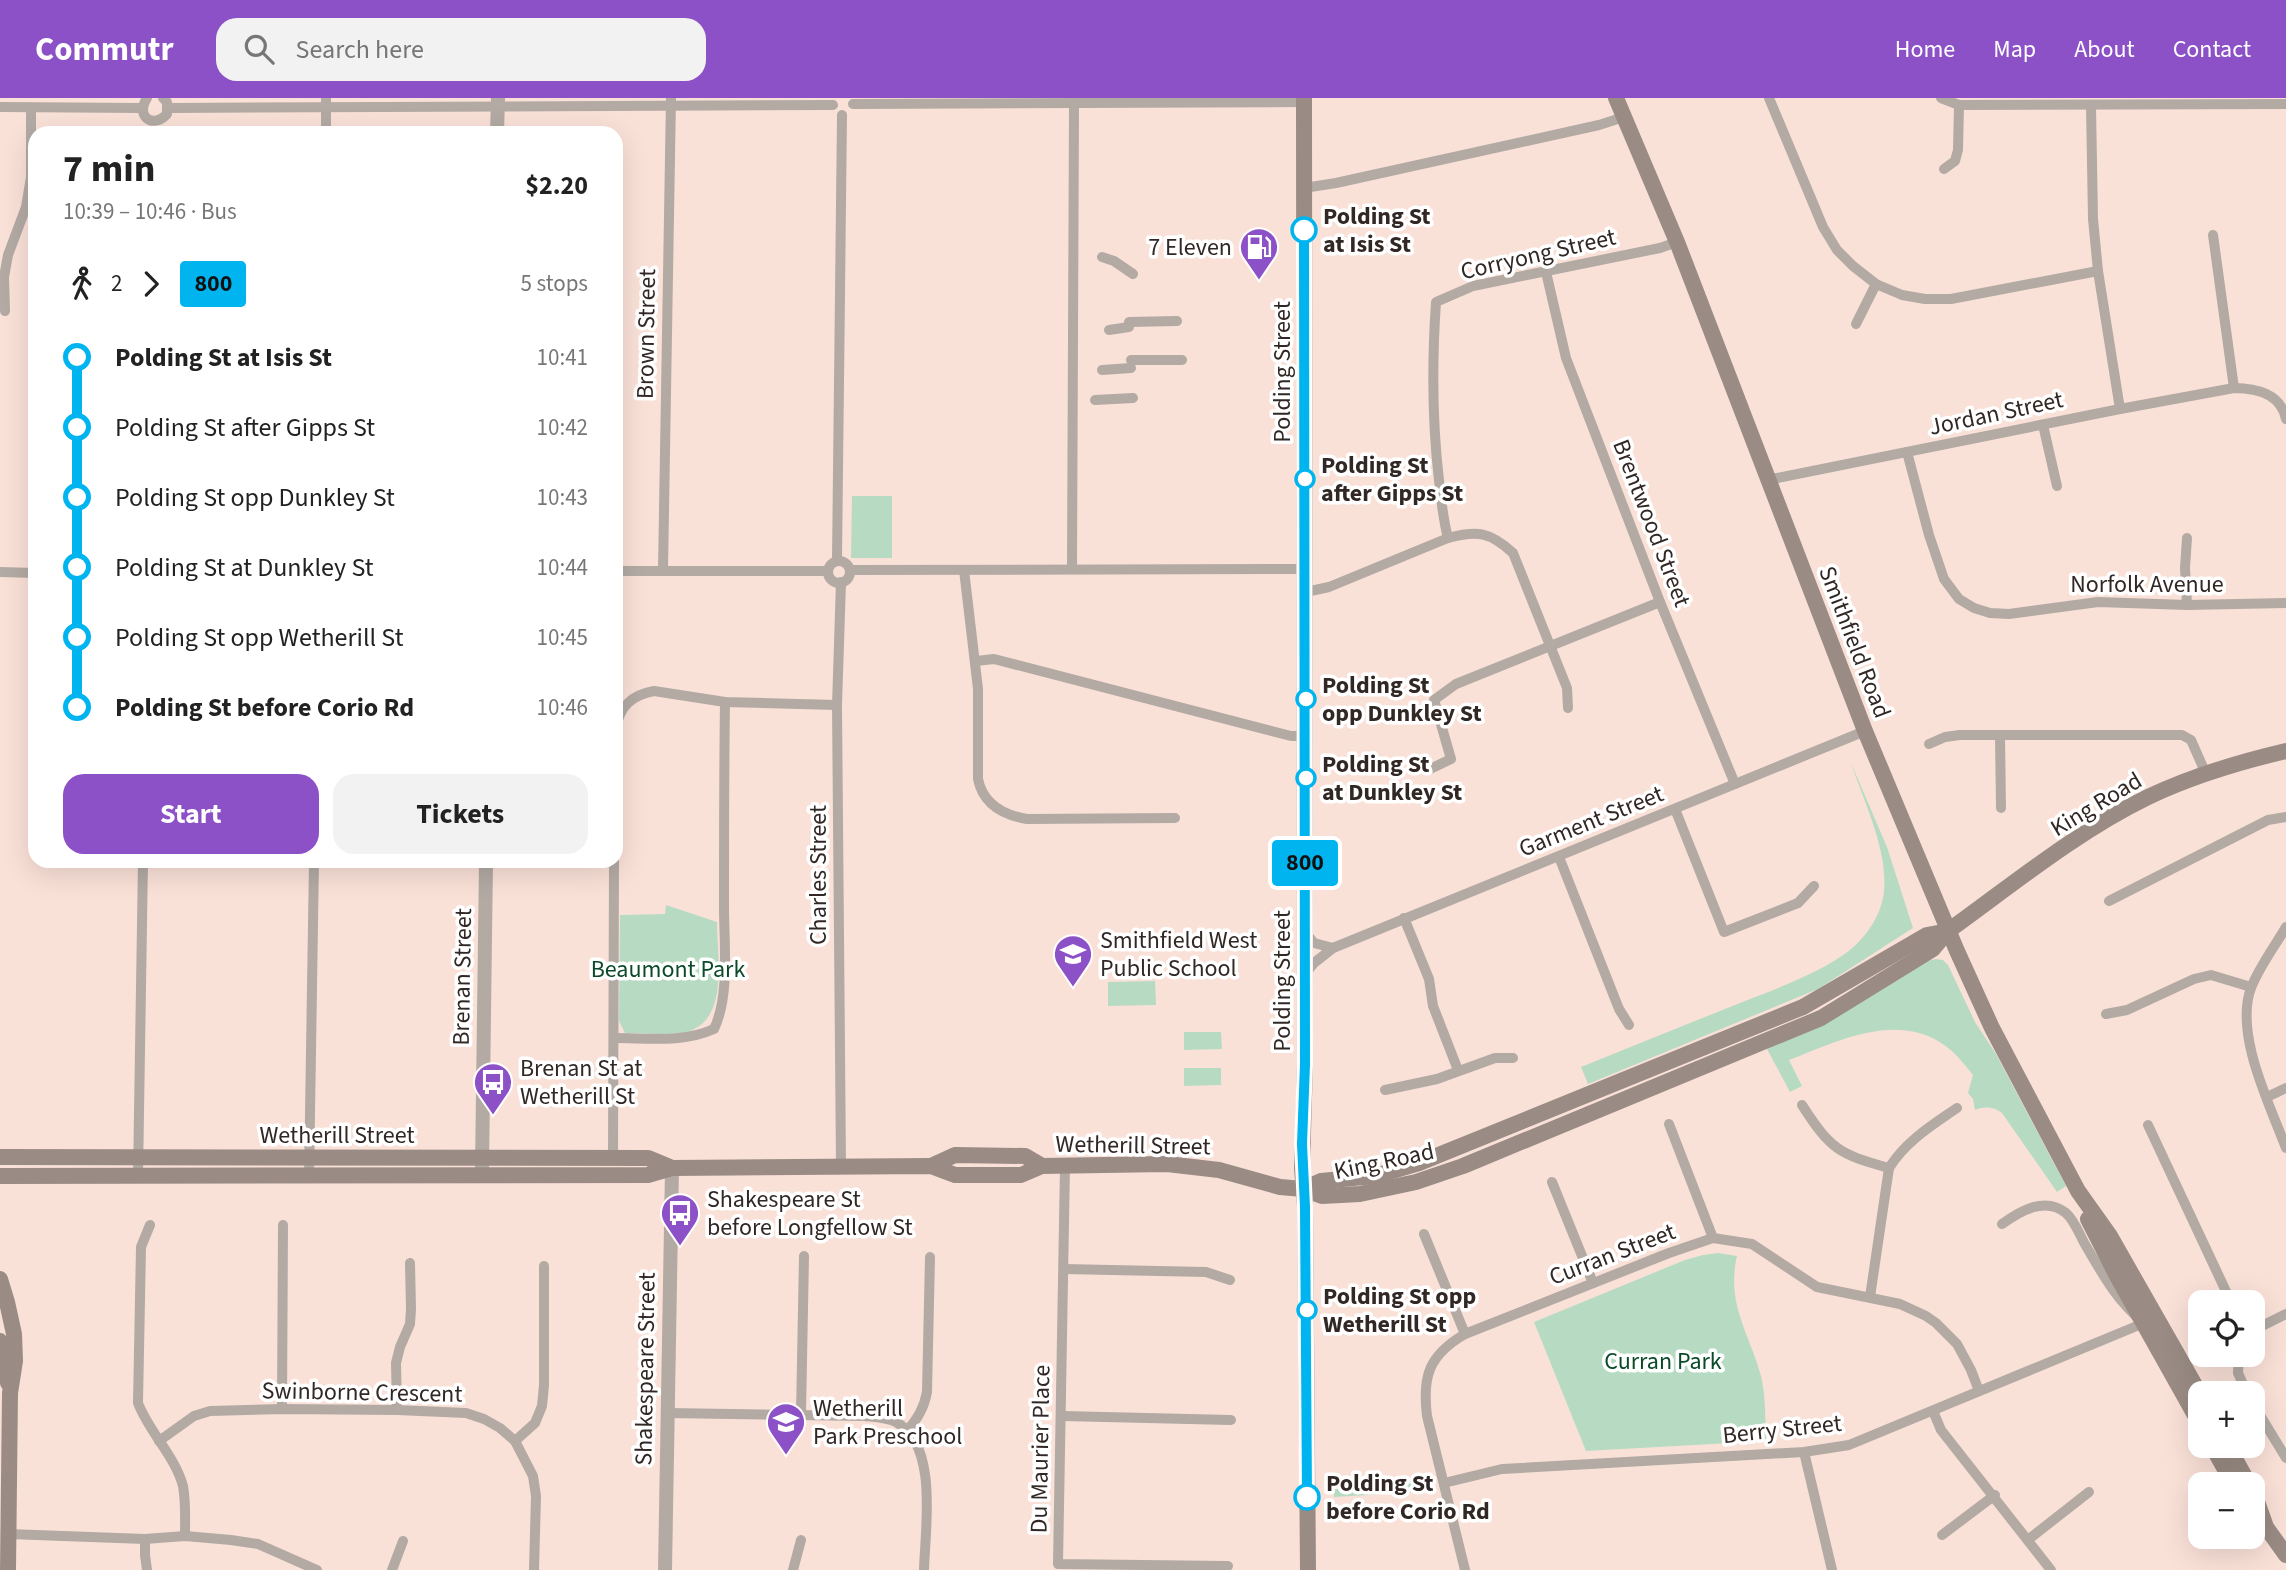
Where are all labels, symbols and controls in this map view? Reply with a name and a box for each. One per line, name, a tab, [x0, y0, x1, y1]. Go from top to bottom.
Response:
search box	[216, 18, 706, 81]
text: Commutr	[35, 26, 174, 73]
icon: search	[240, 30, 278, 68]
text: Search here	[296, 31, 424, 68]
text: Home	[1895, 32, 1955, 67]
text: Map	[1993, 32, 2036, 67]
text: About	[2074, 32, 2135, 67]
text: Contact	[2173, 32, 2251, 67]
text: 7 min	[63, 142, 155, 196]
text: $2.20	[525, 167, 588, 204]
text: 10:39 – 10:46 · Bus	[63, 195, 237, 228]
place label: Polding St at Isis St	[1323, 199, 1431, 262]
marker: Polding St at Isis St	[1291, 217, 1317, 243]
street label: Corryong Street	[1457, 220, 1619, 289]
fuel station icon: 7 Eleven	[1238, 226, 1280, 281]
place label: 7 Eleven	[1148, 230, 1232, 265]
icon: walk	[63, 265, 101, 303]
icon: forward	[132, 265, 170, 303]
text: 800	[194, 266, 232, 301]
text: 2	[111, 267, 122, 300]
text: 5 stops	[521, 267, 588, 300]
street label: Brown Street	[628, 268, 665, 400]
street label: Polding Street	[1265, 301, 1300, 443]
text: Polding St at Isis St	[115, 339, 332, 376]
text: 10:41	[537, 341, 588, 374]
street label: Jordan Street	[1926, 382, 2066, 445]
text: Polding St after Gipps St	[115, 409, 375, 446]
text: 10:42	[537, 411, 588, 444]
street label: Brentwood Street	[1604, 434, 1700, 612]
place label: Polding St after Gipps St	[1321, 448, 1463, 511]
marker: Polding St after Gipps St	[1295, 469, 1315, 489]
text: Polding St opp Dunkley St	[115, 479, 395, 516]
text: 10:43	[537, 481, 588, 514]
text: Polding St at Dunkley St	[115, 549, 373, 586]
text: 10:44	[537, 551, 588, 584]
street label: Smithfield Road	[1809, 561, 1900, 723]
street label: Norfolk Avenue	[2070, 567, 2224, 602]
text: Polding St opp Wetherill St	[115, 619, 403, 656]
text: 10:45	[537, 621, 588, 654]
place label: Polding St opp Dunkley St	[1322, 668, 1482, 731]
text: Polding St before Corio Rd	[115, 689, 414, 726]
marker: Polding St opp Dunkley St	[1296, 689, 1316, 709]
text: 10:46	[537, 691, 588, 724]
place label: Polding St at Dunkley St	[1322, 747, 1462, 810]
street label: King Road	[2044, 763, 2149, 846]
marker: Polding St at Dunkley St	[1296, 768, 1316, 788]
button: Start	[63, 774, 319, 854]
button: Tickets	[333, 774, 588, 854]
street label: Garment Street	[1514, 777, 1669, 866]
street label: Charles Street	[801, 805, 836, 945]
line badge: 800	[1265, 840, 1345, 886]
text: 800	[1286, 845, 1324, 880]
street label: Brenan Street	[444, 908, 481, 1046]
street label: Polding Street	[1265, 910, 1300, 1052]
place label: Smithfield West Public School	[1100, 923, 1257, 986]
school or university icon: Smithfield West Public School	[1052, 933, 1094, 988]
park label: Beaumont Park	[591, 952, 745, 987]
place label: Brenan St at Wetherill St	[520, 1051, 642, 1114]
bus stop icon: Brenan St at Wetherill St	[472, 1061, 514, 1116]
street label: Wetherill Street	[260, 1118, 415, 1153]
street label: Wetherill Street	[1055, 1127, 1211, 1164]
street label: King Road	[1331, 1134, 1437, 1189]
place label: Shakespeare St before Longfellow St	[707, 1182, 913, 1245]
bus stop icon: Shakespeare St before Longfellow St	[659, 1192, 701, 1247]
street label: Curran Street	[1544, 1214, 1680, 1295]
street label: Shakespeare Street	[626, 1272, 665, 1466]
place label: Polding St opp Wetherill St	[1323, 1279, 1476, 1342]
map controls	[2188, 1290, 2265, 1549]
button: locate	[2188, 1290, 2265, 1367]
marker: Polding St opp Wetherill St	[1297, 1300, 1317, 1320]
park label: Curran Park	[1604, 1344, 1722, 1379]
street label: Du Maurier Place	[1022, 1364, 1059, 1534]
street label: Swinborne Crescent	[261, 1373, 463, 1412]
button: +	[2188, 1381, 2265, 1458]
place label: Wetherill Park Preschool	[813, 1391, 962, 1454]
school or university icon: Wetherill Park Preschool	[765, 1401, 807, 1456]
street label: Berry Street	[1721, 1406, 1843, 1453]
place label: Polding St before Corio Rd	[1326, 1466, 1490, 1529]
button: −	[2188, 1472, 2265, 1549]
marker: Polding St before Corio Rd	[1294, 1484, 1320, 1510]

